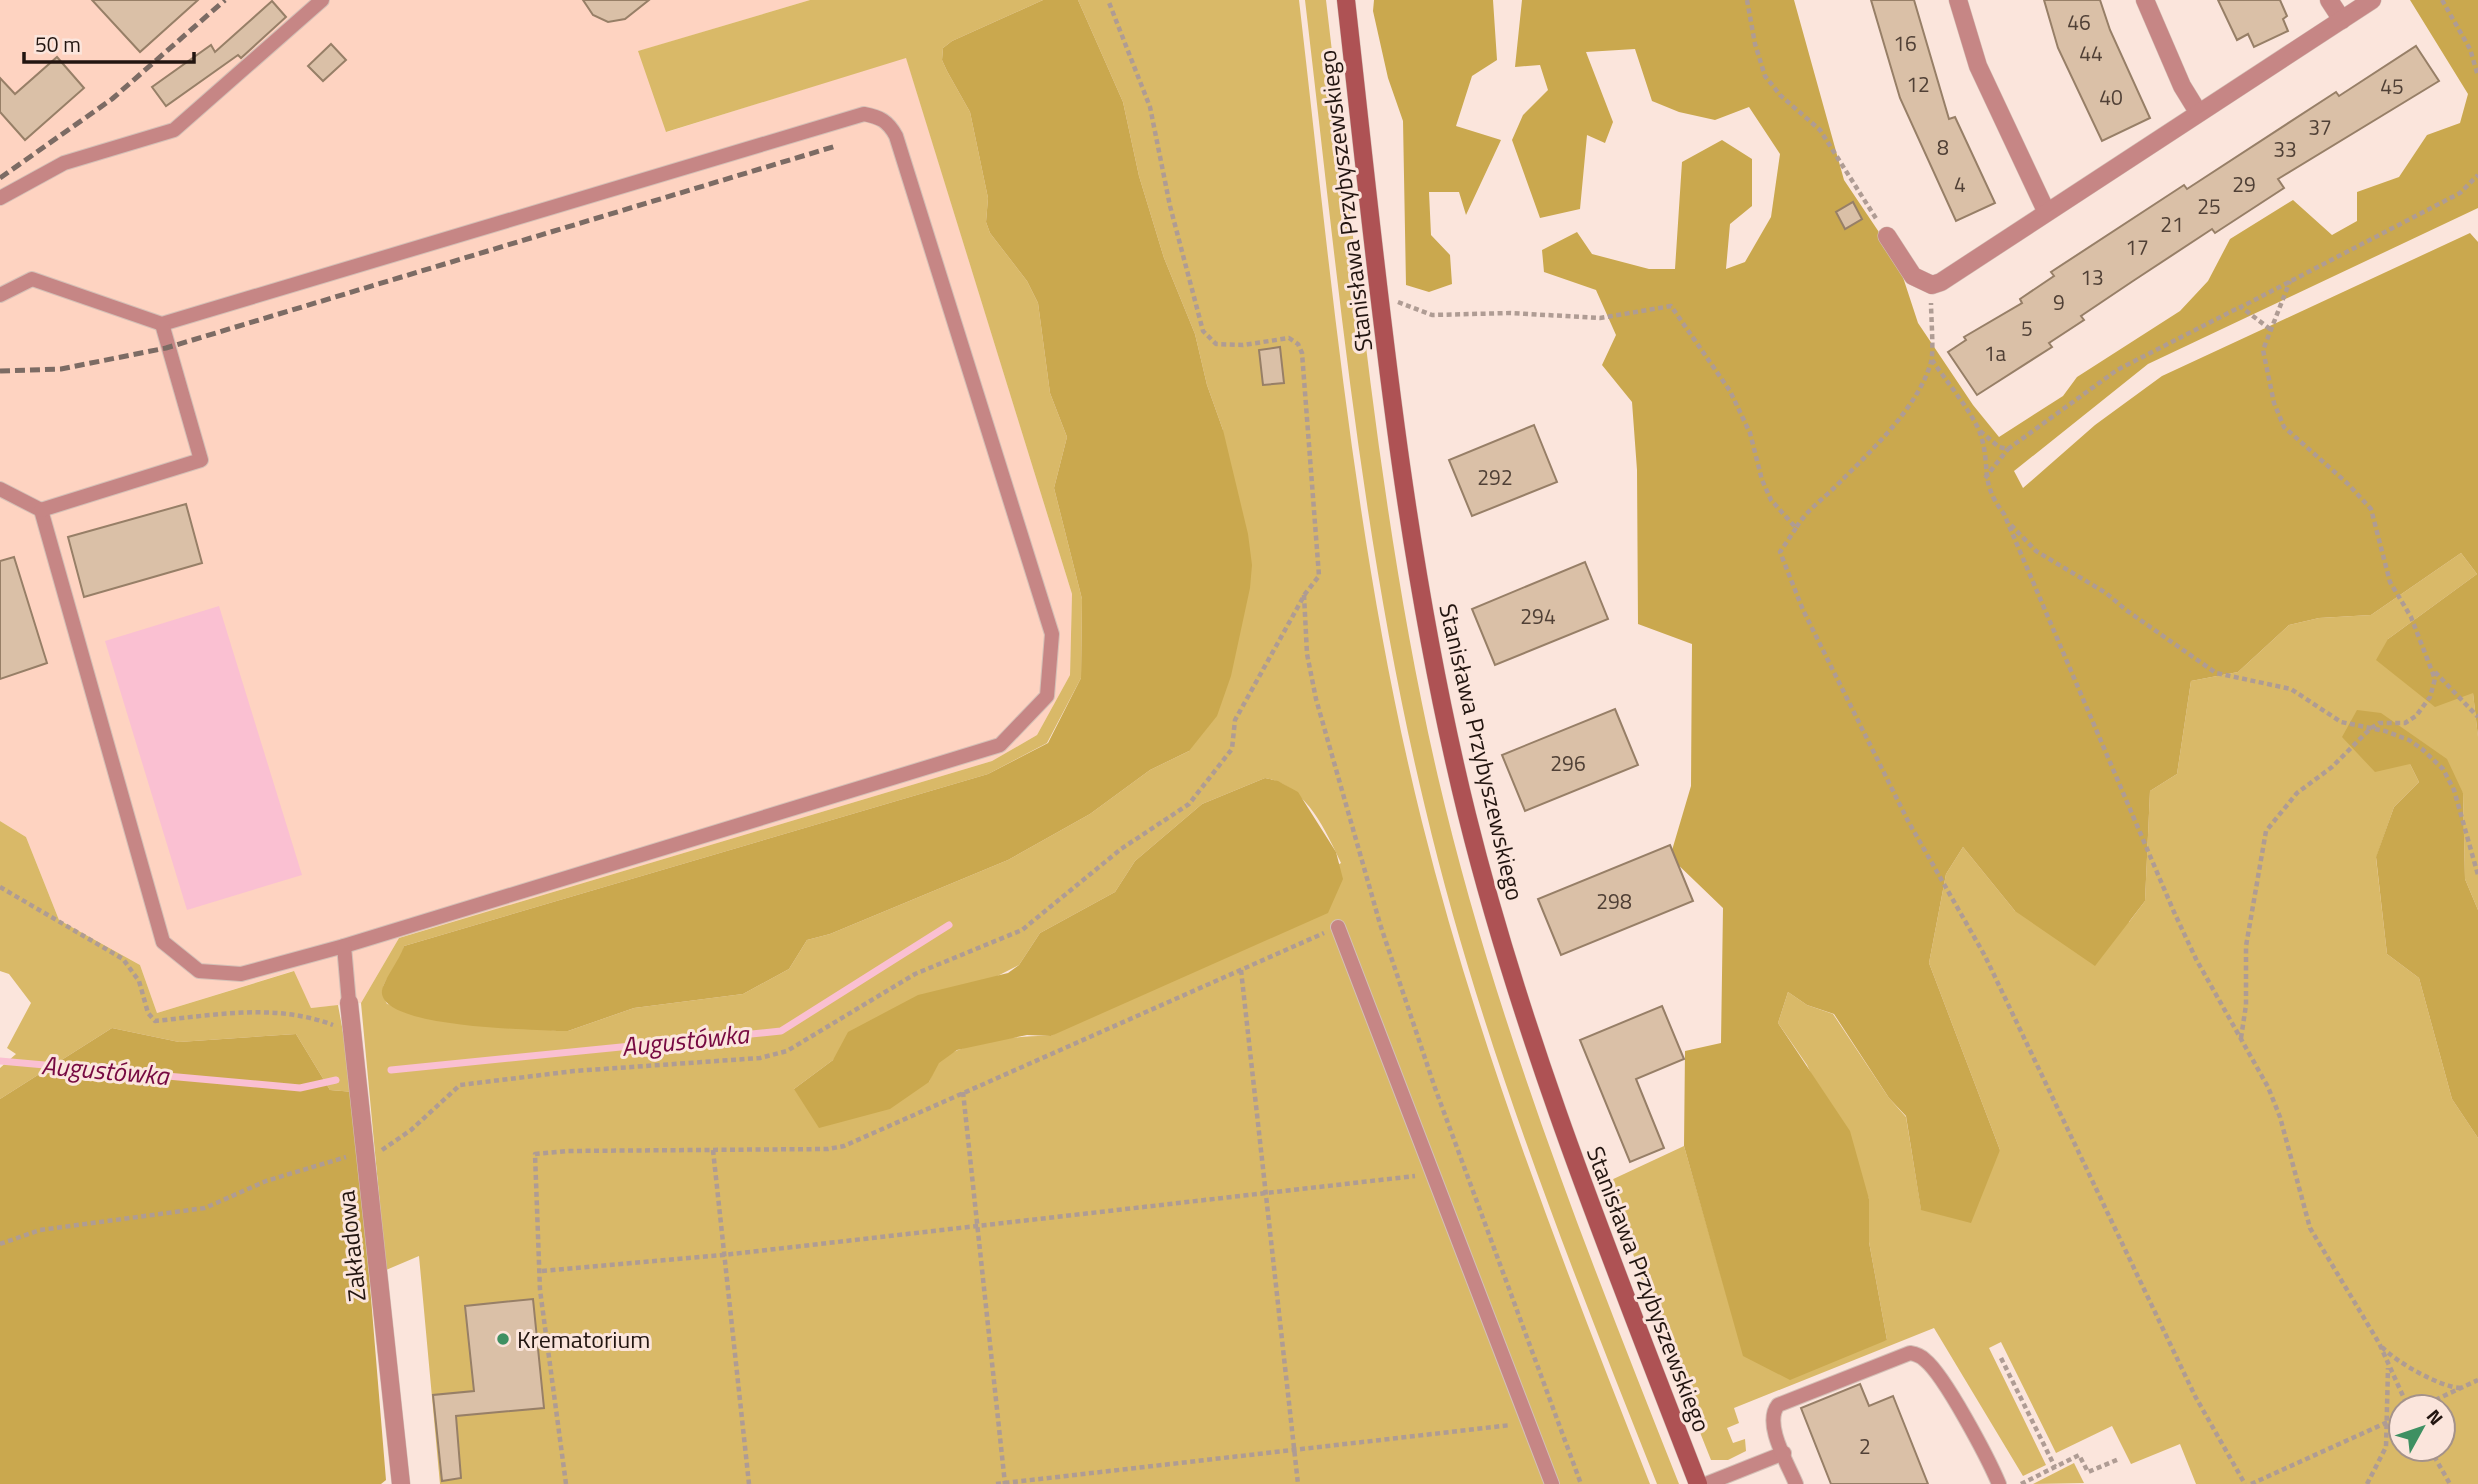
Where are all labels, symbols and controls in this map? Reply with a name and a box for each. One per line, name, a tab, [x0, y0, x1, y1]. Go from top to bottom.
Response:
house number: 46	[2067, 6, 2091, 38]
scale bar	[24, 21, 194, 65]
house number: 16	[1893, 27, 1917, 59]
text: 50 m	[35, 28, 81, 60]
house number: 44	[2079, 37, 2103, 69]
street label: Stanisława Przybyszewskiego	[1309, 48, 1381, 354]
house number: 12	[1906, 68, 1930, 100]
house number: 45	[2380, 70, 2404, 102]
house number: 40	[2099, 81, 2123, 113]
house number: 37	[2308, 111, 2332, 143]
house number: 8	[1937, 131, 1949, 163]
house number: 33	[2273, 133, 2297, 165]
house number: 4	[1954, 168, 1966, 200]
house number: 29	[2232, 168, 2256, 200]
house number: 25	[2197, 190, 2221, 222]
house number: 21	[2160, 208, 2184, 240]
house number: 17	[2125, 231, 2149, 263]
house number: 13	[2080, 261, 2104, 293]
house number: 9	[2053, 286, 2065, 318]
house number: 5	[2021, 312, 2033, 344]
house number: 1a	[1984, 337, 2007, 369]
house number: 292	[1477, 461, 1513, 493]
street label: Stanisława Przybyszewskiego	[1430, 600, 1534, 904]
house number: 294	[1520, 600, 1556, 632]
house number: 296	[1550, 747, 1586, 779]
house number: 298	[1596, 885, 1632, 917]
water label: Augustówka	[620, 1014, 752, 1066]
water label: Augustówka	[40, 1045, 172, 1095]
street label: Stanisława Przybyszewskiego	[1578, 1141, 1720, 1437]
street label: Zakładowa	[327, 1189, 375, 1303]
place label: Krematorium	[517, 1321, 650, 1357]
marker: Krematorium	[495, 1331, 511, 1347]
north arrow	[2387, 1393, 2457, 1463]
text: N	[2420, 1402, 2451, 1431]
house number: 2	[1859, 1430, 1871, 1462]

